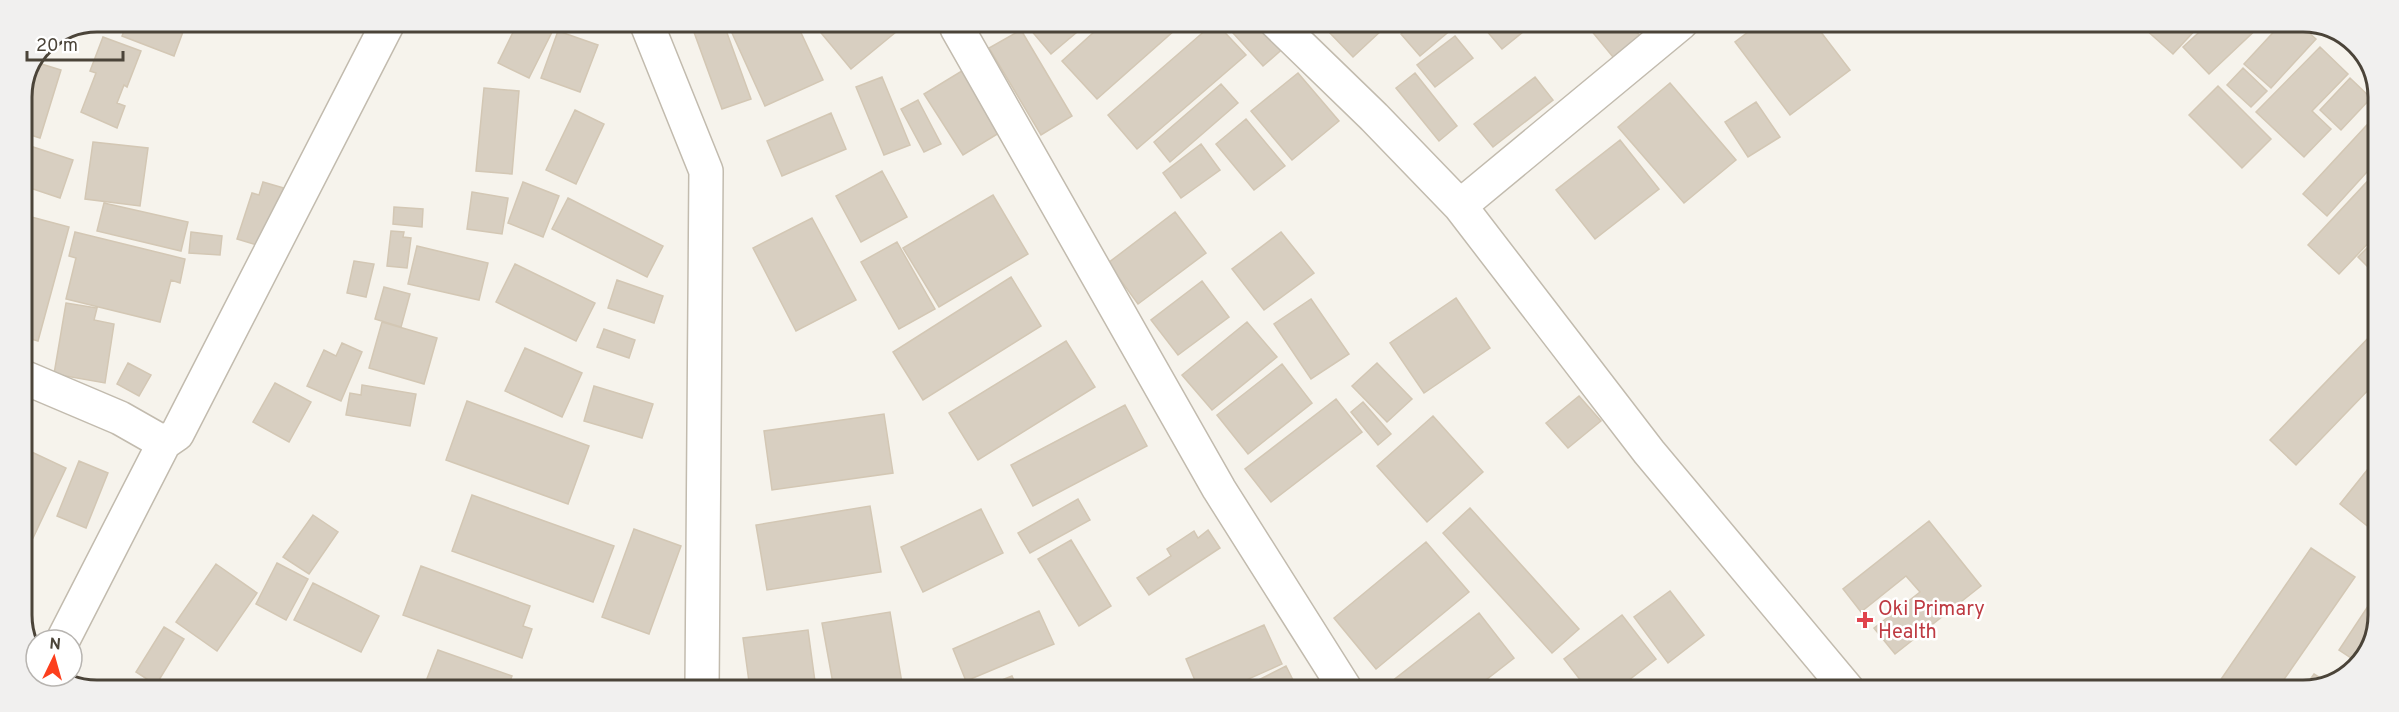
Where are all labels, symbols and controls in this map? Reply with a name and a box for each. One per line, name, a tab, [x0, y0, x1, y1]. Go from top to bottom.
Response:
scale bar	[27, 24, 123, 62]
text: 20 m	[36, 35, 78, 58]
place label: Oki Primary Health	[1878, 597, 1985, 646]
marker: Oki Primary Health	[1856, 611, 1874, 629]
north arrow	[24, 628, 84, 688]
text: N	[49, 635, 62, 656]

